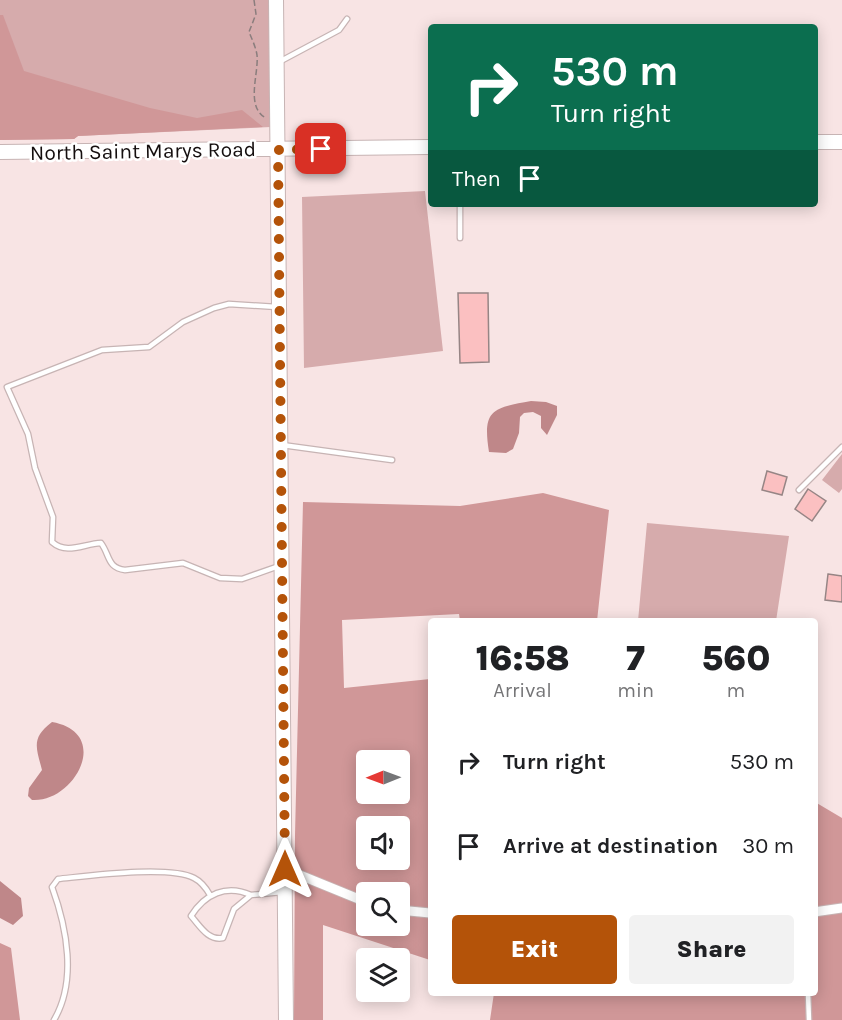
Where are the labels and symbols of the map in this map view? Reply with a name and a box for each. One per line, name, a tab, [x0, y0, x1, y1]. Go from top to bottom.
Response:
pin	[295, 123, 346, 174]
street label: North Saint Marys Road	[30, 137, 256, 165]
north arrow	[356, 750, 410, 804]
position arrow	[253, 837, 317, 901]

